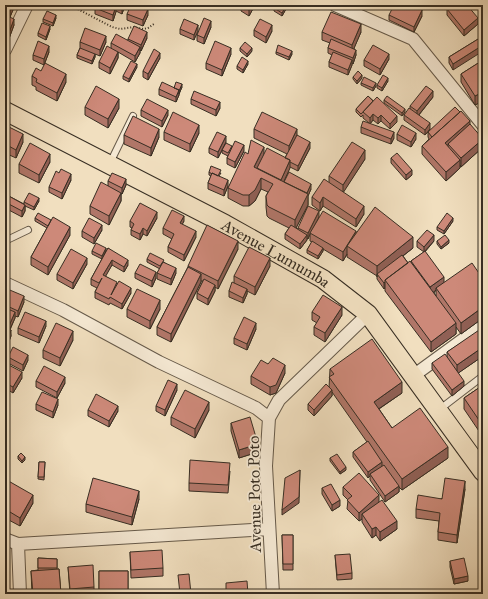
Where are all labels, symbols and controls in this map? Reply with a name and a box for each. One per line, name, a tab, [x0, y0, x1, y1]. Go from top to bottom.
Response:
street label: Avenue Lumumba	[217, 215, 334, 291]
street label: Avenue Poto Poto	[244, 436, 265, 553]

